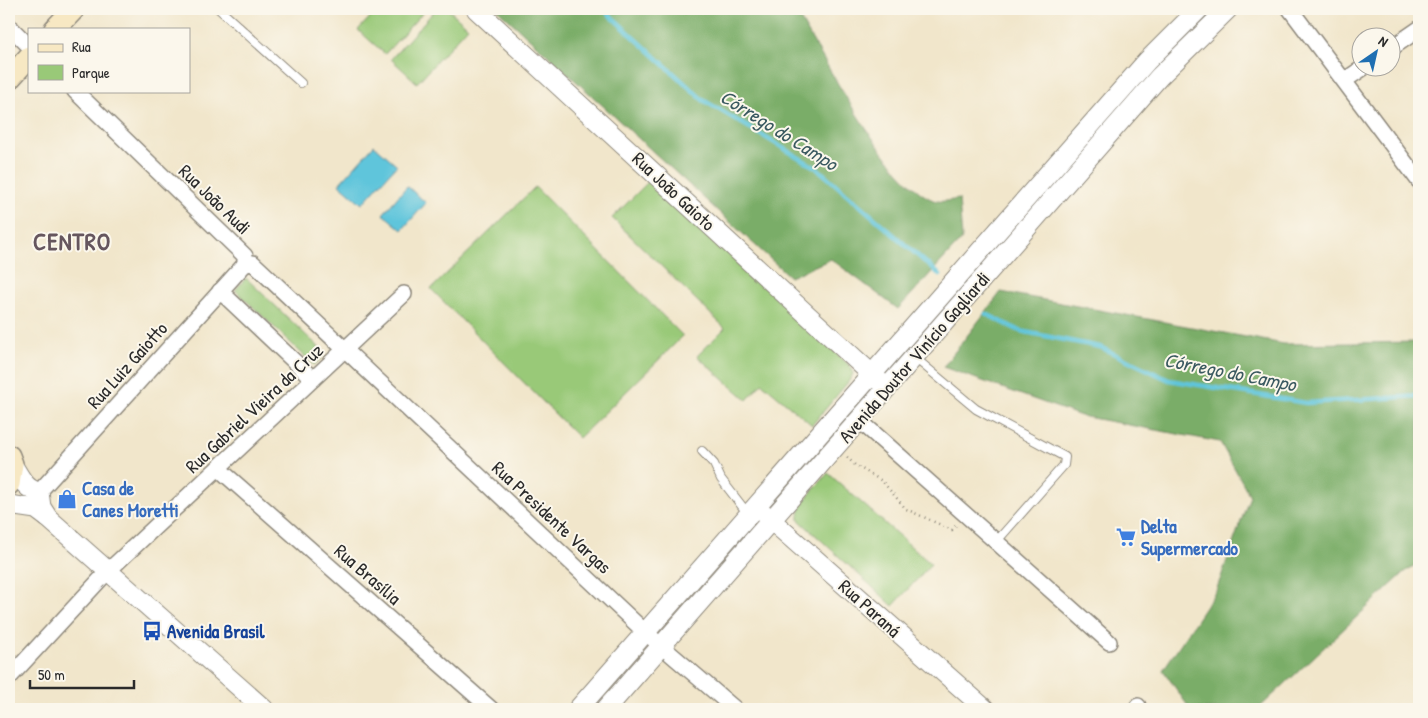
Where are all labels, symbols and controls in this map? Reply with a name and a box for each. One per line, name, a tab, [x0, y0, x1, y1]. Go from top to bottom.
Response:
legend	[28, 28, 190, 92]
north arrow	[1350, 28, 1400, 78]
text: N	[1375, 31, 1392, 51]
text: Rua	[72, 36, 91, 57]
text: Parque	[72, 62, 110, 83]
water label: Córrego do Campo	[715, 83, 845, 178]
street label: Rua João Gaioto	[627, 146, 721, 237]
street label: Rua João Audi	[173, 158, 257, 240]
district label: CENTRO	[33, 225, 111, 257]
street label: Avenida Doutor Vinício Gagliardi	[832, 266, 996, 448]
street label: Rua Luiz Gaiotto	[81, 316, 173, 414]
street label: Rua Gabriel Vieira da Cruz	[179, 337, 329, 479]
water label: Córrego do Campo	[1162, 346, 1300, 399]
street label: Rua Presidente Vargas	[487, 455, 617, 579]
place label: Casa de Canes Moretti	[82, 475, 179, 523]
shop icon: Casa de Canes Moretti	[56, 488, 78, 510]
place label: Delta Supermercado	[1141, 513, 1238, 562]
supermarket icon: Delta Supermercado	[1115, 526, 1137, 548]
street label: Rua Brasília	[329, 538, 407, 611]
street label: Rua Paraná	[833, 573, 907, 643]
place label: Avenida Brasil	[167, 618, 265, 644]
bus stop icon: Avenida Brasil	[141, 620, 163, 642]
scale bar	[30, 658, 134, 690]
text: 50 m	[38, 664, 65, 685]

